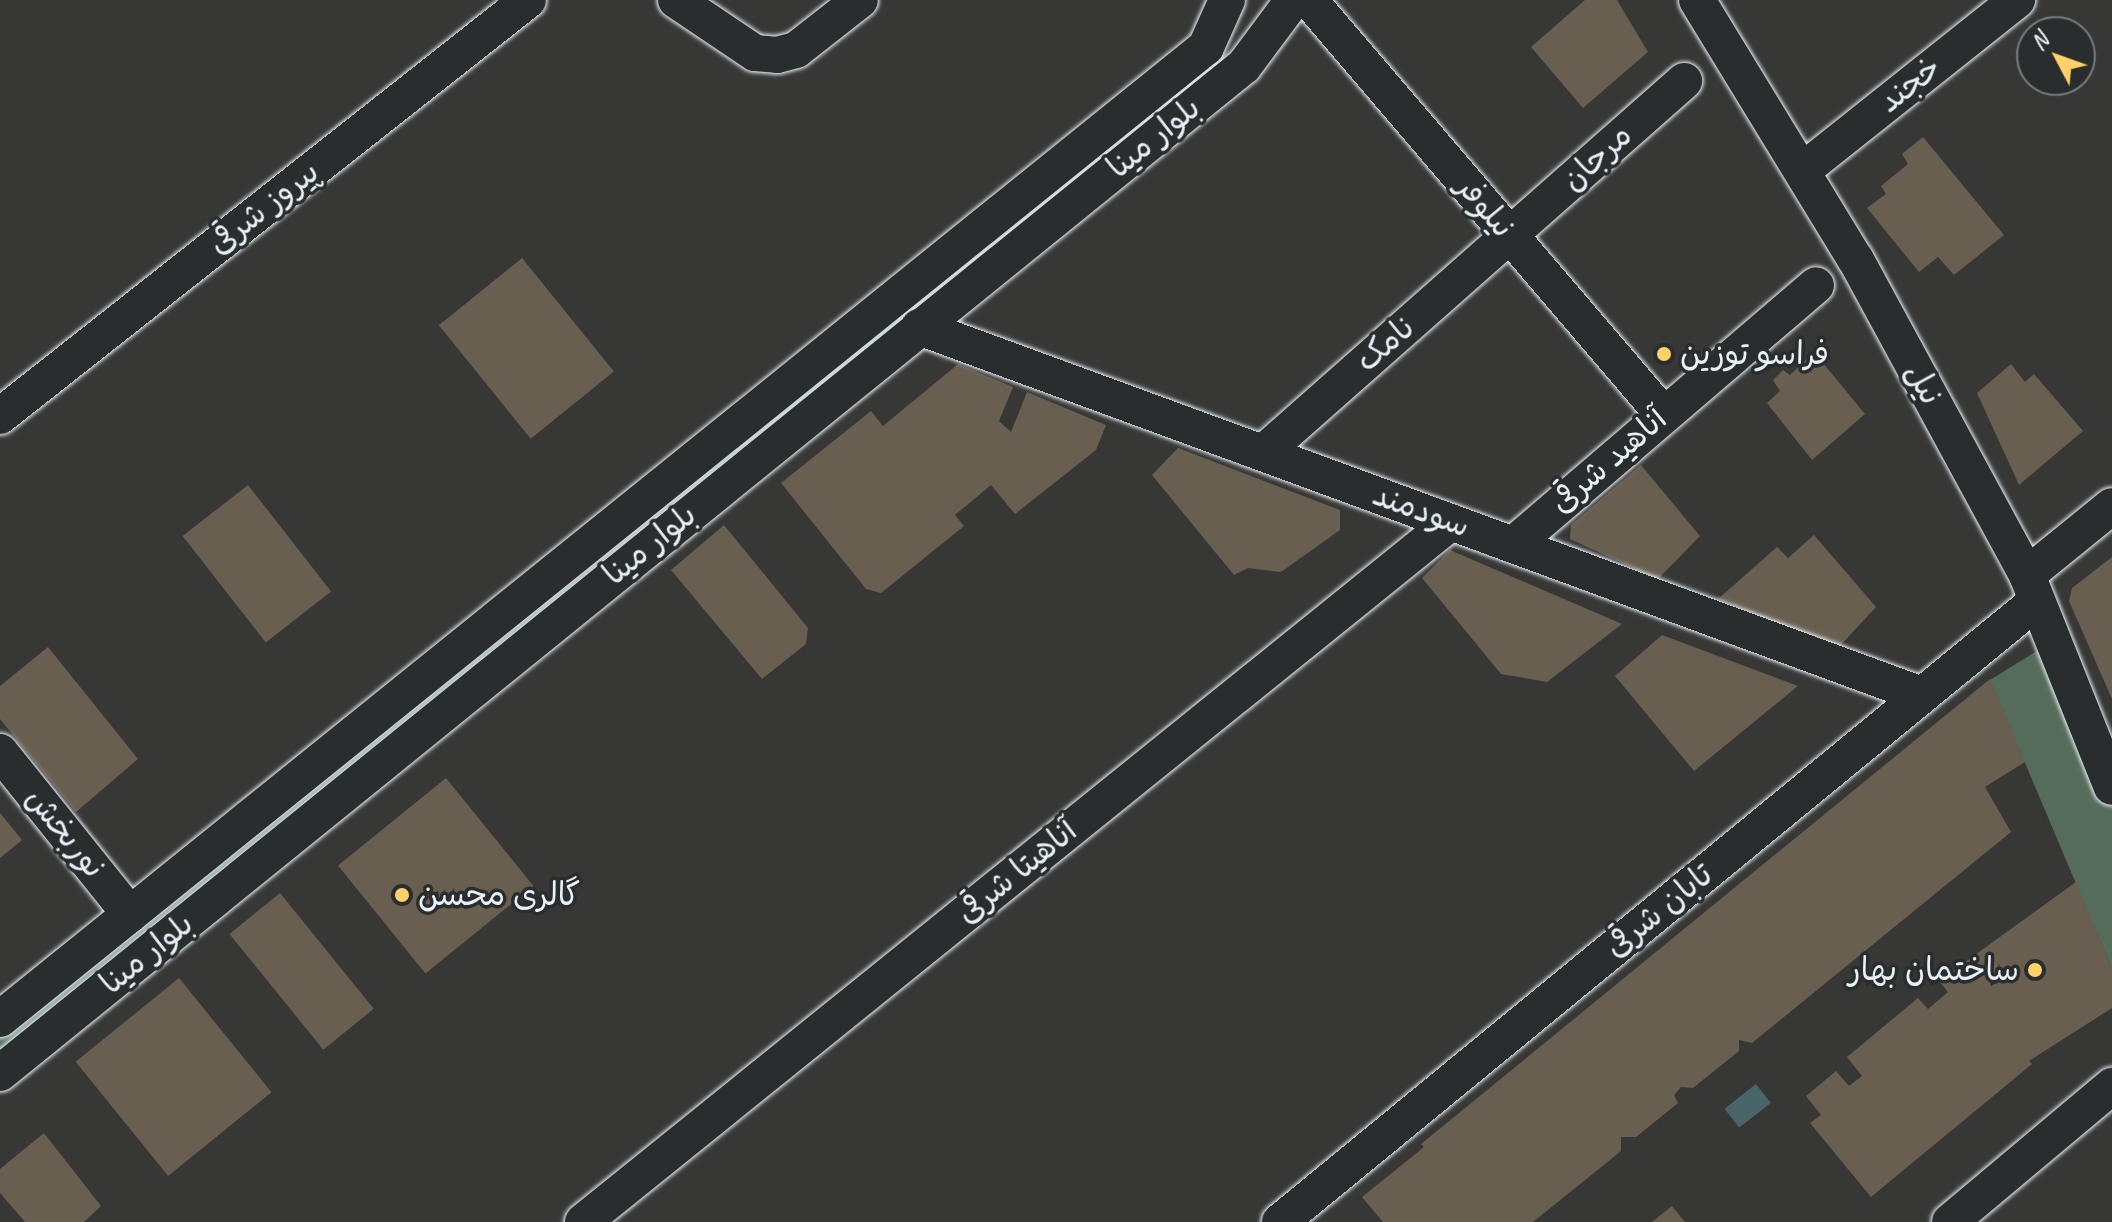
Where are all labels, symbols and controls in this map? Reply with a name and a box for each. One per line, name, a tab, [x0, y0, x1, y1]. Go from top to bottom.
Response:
north arrow	[2016, 16, 2096, 96]
text: N	[2024, 27, 2054, 56]
street label: خجند	[1871, 49, 1949, 121]
street label: بلوار مینا	[1100, 89, 1208, 187]
street label: مرجان	[1554, 117, 1640, 199]
street label: پیروز شرقی	[201, 153, 327, 263]
street label: نیلوفر	[1448, 168, 1522, 246]
street label: نامک	[1348, 308, 1424, 380]
place label: فراسو توزین	[1680, 335, 1829, 373]
marker: فراسو توزین	[1655, 345, 1673, 363]
street label: نیل	[1896, 356, 1950, 412]
street label: آناهید شرقی	[1543, 400, 1675, 522]
street label: سودمند	[1367, 476, 1475, 546]
street label: بلوار مینا	[596, 496, 704, 594]
street label: نوربخش	[17, 780, 113, 886]
street label: آناهیتا شرقی	[949, 812, 1085, 932]
street label: تابان شرقی	[1597, 856, 1721, 966]
place label: گالری محسن	[418, 876, 580, 914]
marker: گالری محسن	[393, 886, 411, 904]
street label: بلوار مینا	[93, 905, 201, 1003]
place label: ساختمان بهار	[1849, 951, 2019, 989]
marker: ساختمان بهار	[2026, 961, 2044, 979]

